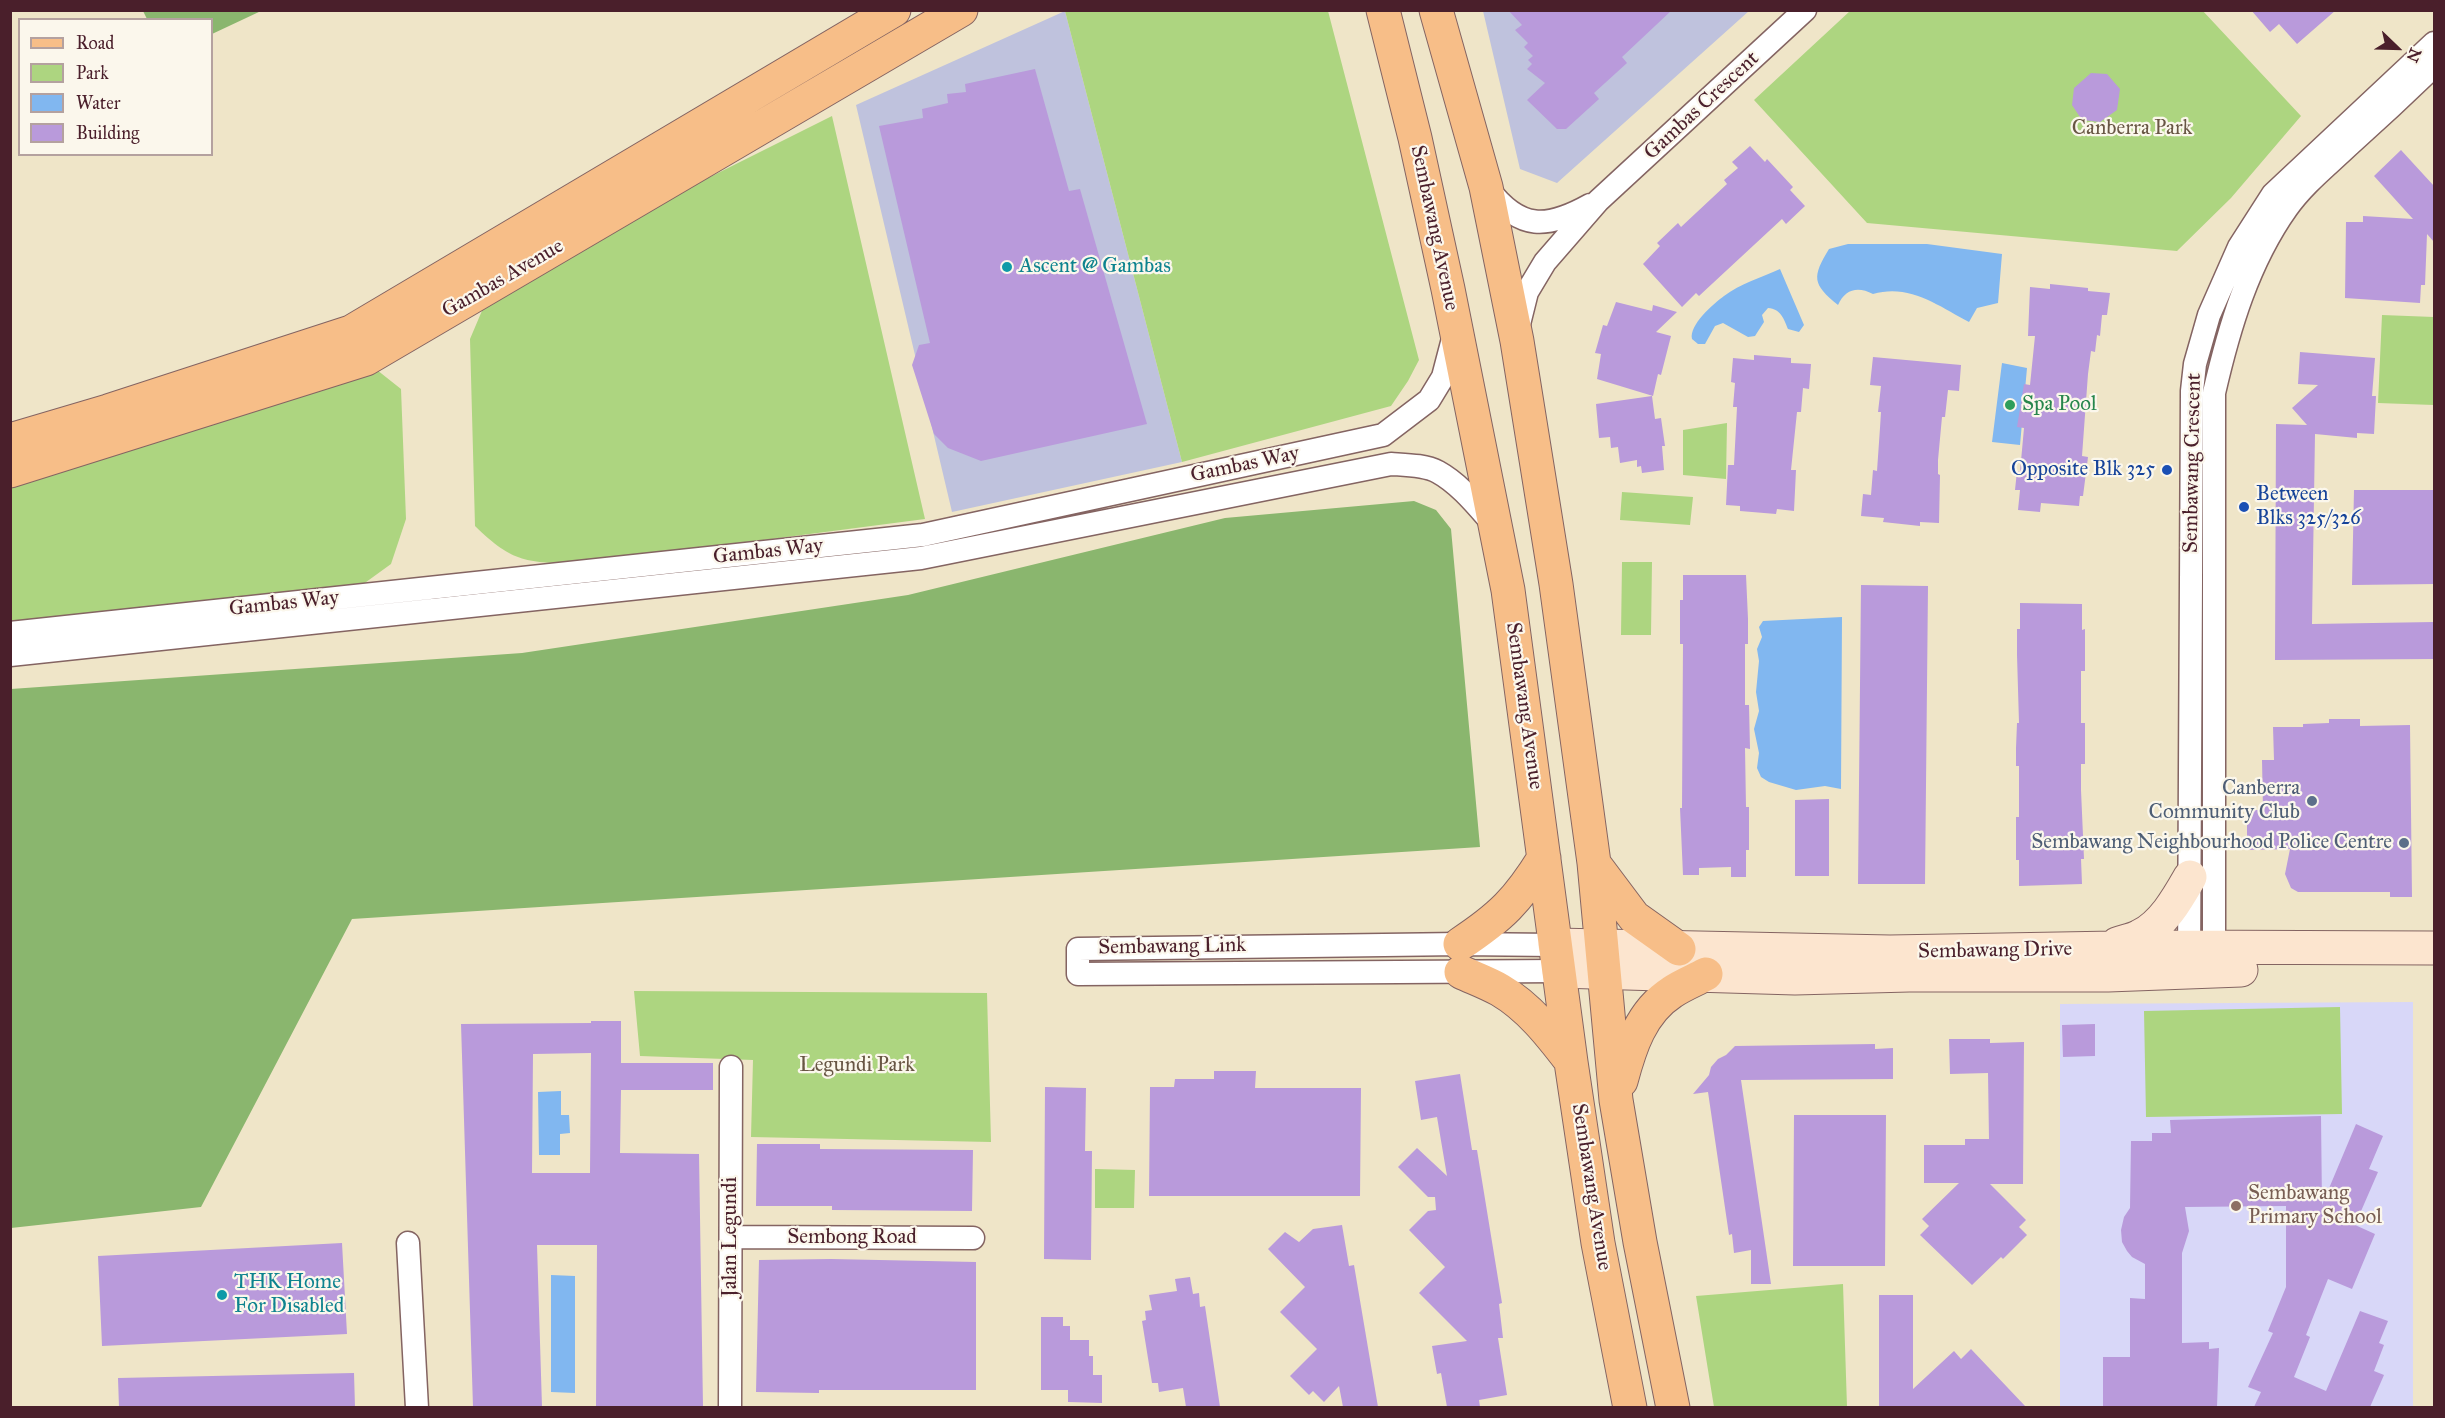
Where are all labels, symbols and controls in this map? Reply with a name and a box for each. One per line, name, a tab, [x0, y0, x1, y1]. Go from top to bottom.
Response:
legend	[18, 18, 213, 156]
north arrow	[2367, 18, 2427, 78]
text: Road	[76, 32, 114, 54]
text: N	[2403, 45, 2425, 65]
street label: Gambas Crescent	[1639, 46, 1765, 166]
text: Park	[76, 62, 109, 84]
text: Water	[76, 92, 120, 114]
park label: Canberra Park	[2072, 116, 2192, 142]
text: Building	[76, 122, 139, 144]
street label: Sembawang Avenue	[1404, 143, 1464, 313]
street label: Gambas Avenue	[438, 234, 568, 324]
place label: Ascent @ Gambas	[1019, 254, 1171, 280]
marker: Ascent @ Gambas	[1000, 260, 1014, 274]
street label: Sembawang Crescent	[2179, 373, 2207, 553]
place label: Spa Pool	[2022, 392, 2097, 418]
marker: Spa Pool	[2003, 398, 2017, 412]
street label: Gambas Way	[1188, 441, 1302, 489]
place label: Opposite Blk 325	[2011, 457, 2155, 483]
marker: Opposite Blk 325	[2160, 463, 2174, 477]
place label: Between Blks 325/326	[2256, 482, 2361, 532]
marker: Between Blks 325/326	[2237, 500, 2251, 514]
street label: Gambas Way	[712, 534, 824, 570]
street label: Gambas Way	[228, 586, 340, 622]
street label: Sembawang Avenue	[1500, 621, 1548, 791]
place label: Canberra Community Club	[2149, 776, 2300, 826]
marker: Canberra Community Club	[2305, 794, 2319, 808]
place label: Sembawang Neighbourhood Police Centre	[2031, 830, 2392, 856]
marker: Sembawang Neighbourhood Police Centre	[2397, 836, 2411, 850]
street label: Sembawang Link	[1098, 933, 1246, 961]
street label: Sembawang Drive	[1918, 937, 2072, 965]
park label: Legundi Park	[799, 1053, 915, 1079]
street label: Sembawang Avenue	[1565, 1102, 1617, 1272]
street label: Jalan Legundi	[718, 1177, 744, 1297]
place label: Sembawang Primary School	[2248, 1181, 2382, 1231]
marker: Sembawang Primary School	[2229, 1199, 2243, 1213]
street label: Sembong Road	[787, 1225, 917, 1251]
place label: THK Home For Disabled	[234, 1270, 344, 1320]
marker: THK Home For Disabled	[215, 1288, 229, 1302]

